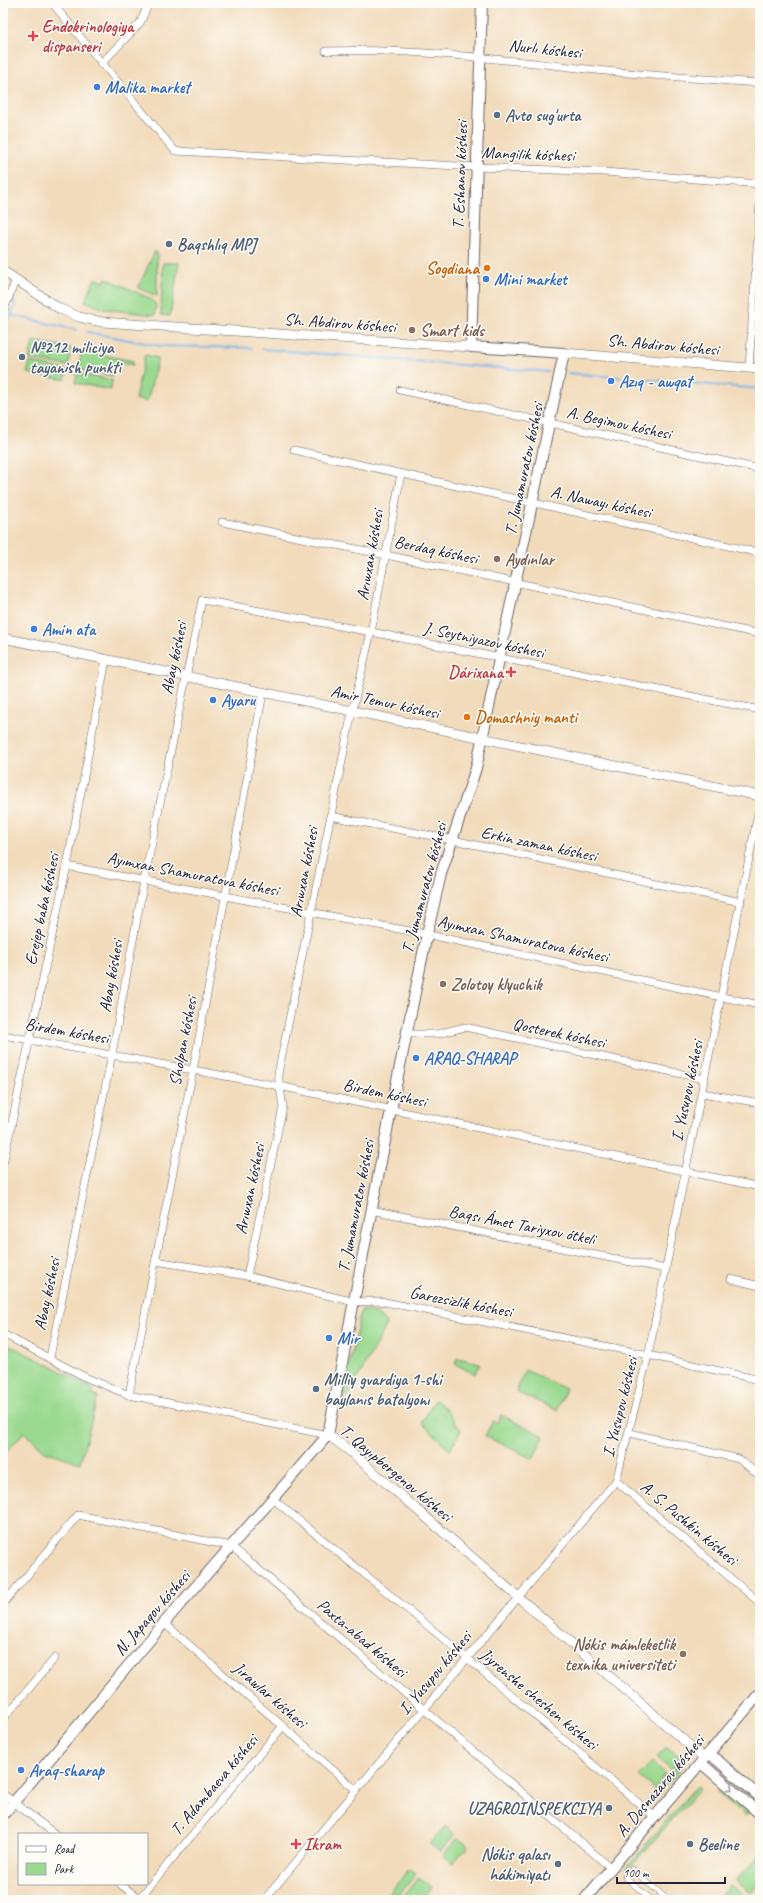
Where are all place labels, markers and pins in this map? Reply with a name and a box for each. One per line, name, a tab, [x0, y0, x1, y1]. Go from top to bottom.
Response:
place label: Endokrinologiya dispanseri	[42, 16, 135, 57]
marker: Endokrinologiya dispanseri	[27, 30, 39, 42]
place label: Malika market	[105, 77, 192, 98]
marker: Malika market	[92, 82, 102, 92]
place label: Avto sug'urta	[505, 105, 583, 126]
marker: Avto sug'urta	[492, 110, 502, 120]
place label: Baqshlıq MPJ	[177, 234, 260, 255]
marker: Baqshlıq MPJ	[164, 239, 174, 249]
place label: Sogdiana	[426, 258, 480, 279]
marker: Sogdiana	[482, 263, 492, 273]
place label: Mini market	[494, 269, 569, 290]
marker: Mini market	[481, 274, 491, 284]
place label: Smart kids	[420, 320, 486, 341]
marker: Smart kids	[407, 325, 417, 335]
place label: №212 miliciya tayanish punkti	[30, 337, 124, 378]
marker: №212 miliciya tayanish punkti	[17, 352, 27, 362]
place label: Azıq - awqat	[619, 371, 694, 392]
marker: Azıq - awqat	[606, 376, 616, 386]
place label: Aydınlar	[505, 549, 556, 570]
marker: Aydınlar	[492, 554, 502, 564]
place label: Amin ata	[42, 619, 97, 640]
marker: Amin ata	[29, 624, 39, 634]
place label: Dárixana	[448, 662, 505, 683]
marker: Dárixana	[506, 667, 516, 677]
place label: Ayaru	[221, 690, 257, 711]
marker: Ayaru	[208, 695, 218, 705]
place label: Domashniy manti	[475, 707, 579, 728]
marker: Domashniy manti	[462, 712, 472, 722]
place label: Zolotoy klyuchik	[451, 974, 543, 995]
marker: Zolotoy klyuchik	[438, 979, 448, 989]
place label: ARAQ-SHARAP	[424, 1048, 519, 1069]
marker: ARAQ-SHARAP	[411, 1053, 421, 1063]
place label: Mir	[337, 1328, 361, 1349]
marker: Mir	[324, 1333, 334, 1343]
place label: Milliy gvardiya 1-shi baylanıs batalyonı	[324, 1369, 444, 1410]
marker: Milliy gvardiya 1-shi baylanıs batalyonı	[311, 1384, 321, 1394]
place label: Nókis mámleketlik texnika universiteti	[565, 1634, 678, 1675]
marker: Nókis mámleketlik texnika universiteti	[678, 1649, 688, 1659]
place label: Araq-sharap	[29, 1760, 106, 1781]
marker: Araq-sharap	[16, 1765, 26, 1775]
place label: UZAGROINSPEKCIYA	[467, 1798, 602, 1819]
marker: UZAGROINSPEKCIYA	[604, 1803, 614, 1813]
place label: Ikram	[304, 1834, 342, 1855]
place label: Beeline	[698, 1834, 740, 1855]
marker: Ikram	[291, 1839, 301, 1849]
marker: Beeline	[685, 1839, 695, 1849]
place label: Nókis qalası hákimiyatı	[481, 1844, 552, 1885]
marker: Nókis qalası hákimiyatı	[553, 1859, 563, 1869]

